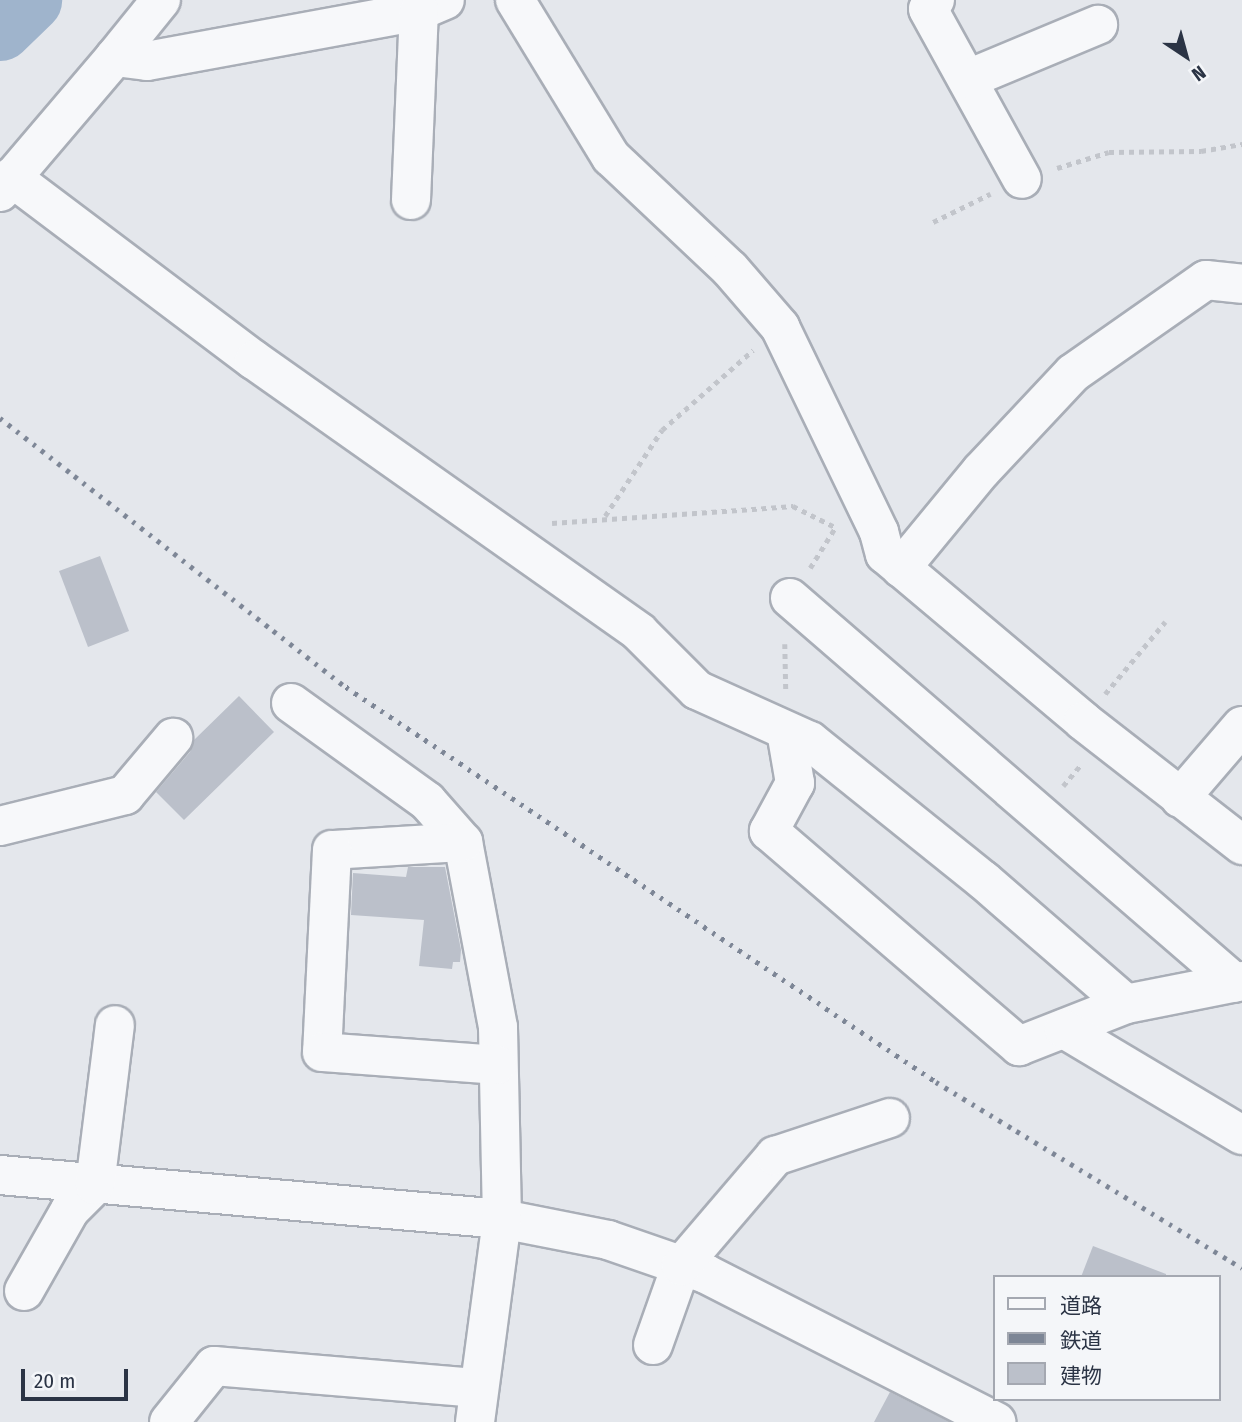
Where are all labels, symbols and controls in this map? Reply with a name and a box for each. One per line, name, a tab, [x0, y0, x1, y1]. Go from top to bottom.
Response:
north arrow	[1151, 21, 1221, 91]
text: N	[1187, 61, 1210, 86]
legend	[993, 1275, 1221, 1401]
text: 道路	[1060, 1293, 1102, 1319]
text: 鉄道	[1060, 1328, 1102, 1354]
scale bar	[24, 1356, 131, 1400]
text: 建物	[1060, 1363, 1102, 1389]
text: 20 m	[34, 1368, 75, 1394]

